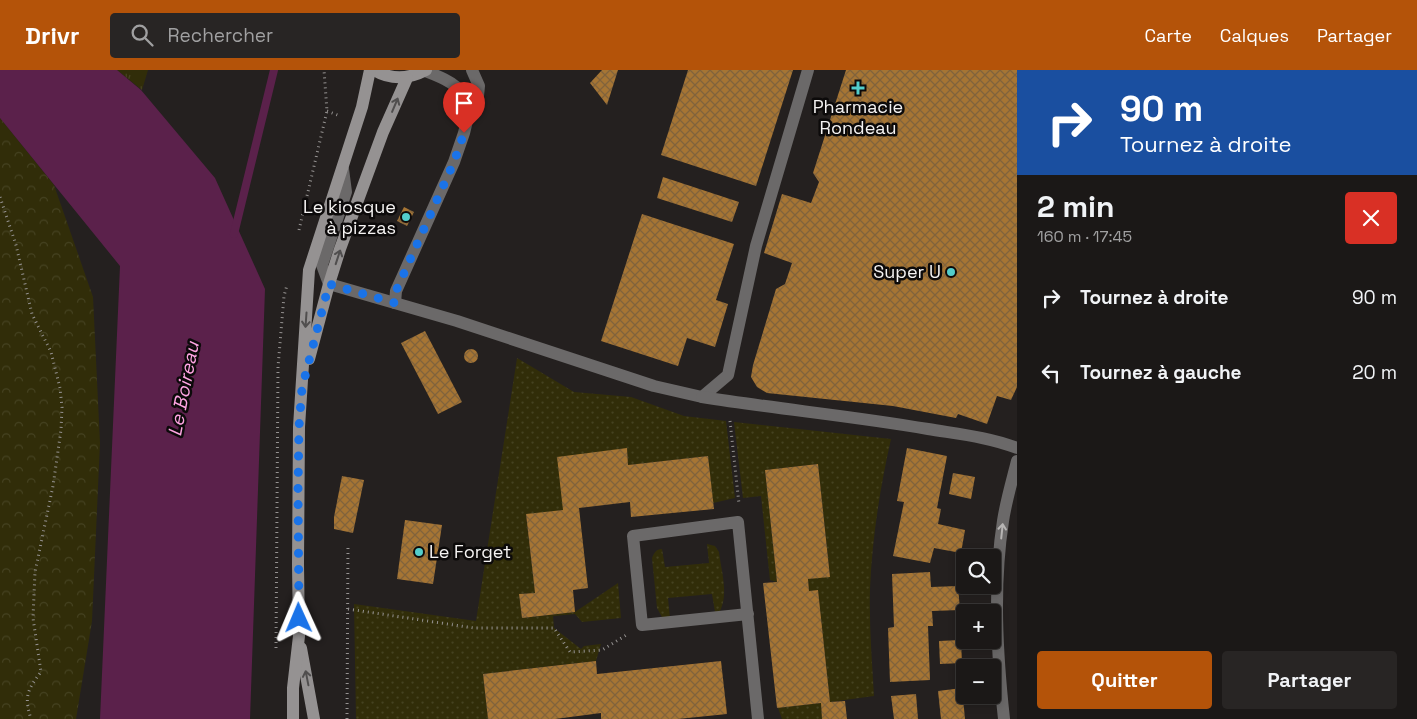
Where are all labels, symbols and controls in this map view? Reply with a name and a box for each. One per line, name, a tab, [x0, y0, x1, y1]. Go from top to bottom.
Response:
search box	[110, 13, 460, 58]
text: Drivr	[25, 20, 80, 51]
icon: search	[128, 21, 156, 49]
text: Rechercher	[168, 23, 273, 48]
text: Carte	[1145, 24, 1192, 47]
text: Calques	[1220, 24, 1289, 47]
text: Partager	[1317, 24, 1392, 47]
pin	[443, 82, 485, 133]
marker: Pharmacie Rondeau	[852, 82, 864, 94]
text: 90 m	[1120, 87, 1203, 131]
icon: arrive	[450, 89, 478, 117]
icon: right	[1037, 90, 1102, 155]
place label: Pharmacie Rondeau	[813, 95, 903, 139]
one-way arrow	[390, 98, 400, 113]
text: Tournez à droite	[1120, 130, 1291, 158]
text: 2 min	[1037, 187, 1115, 226]
button: close	[1345, 192, 1397, 244]
place label: Le kiosque à pizzas	[303, 195, 396, 239]
marker: Le kiosque à pizzas	[400, 211, 412, 223]
text: 160 m · 17:45	[1037, 226, 1132, 247]
one-way arrow	[333, 249, 343, 265]
place label: Super U	[873, 260, 941, 283]
marker: Super U	[945, 266, 957, 278]
icon: right	[1037, 284, 1065, 312]
text: Tournez à droite	[1080, 285, 1229, 310]
text: 90 m	[1352, 285, 1397, 310]
one-way arrow	[302, 311, 311, 327]
water label: Le Boireau	[162, 338, 205, 438]
icon: left	[1037, 359, 1065, 387]
text: Tournez à gauche	[1080, 360, 1242, 385]
text: 20 m	[1352, 360, 1397, 385]
one-way arrow	[997, 523, 1007, 539]
place label: Le Forget	[429, 540, 511, 563]
marker: Le Forget	[413, 546, 425, 558]
map controls	[956, 549, 1001, 704]
button: search	[956, 549, 1001, 594]
position arrow	[272, 591, 324, 643]
button: +	[956, 604, 1001, 649]
button: Quitter	[1037, 651, 1212, 709]
button: Partager	[1222, 651, 1397, 709]
button: −	[956, 659, 1001, 704]
one-way arrow	[302, 670, 311, 686]

